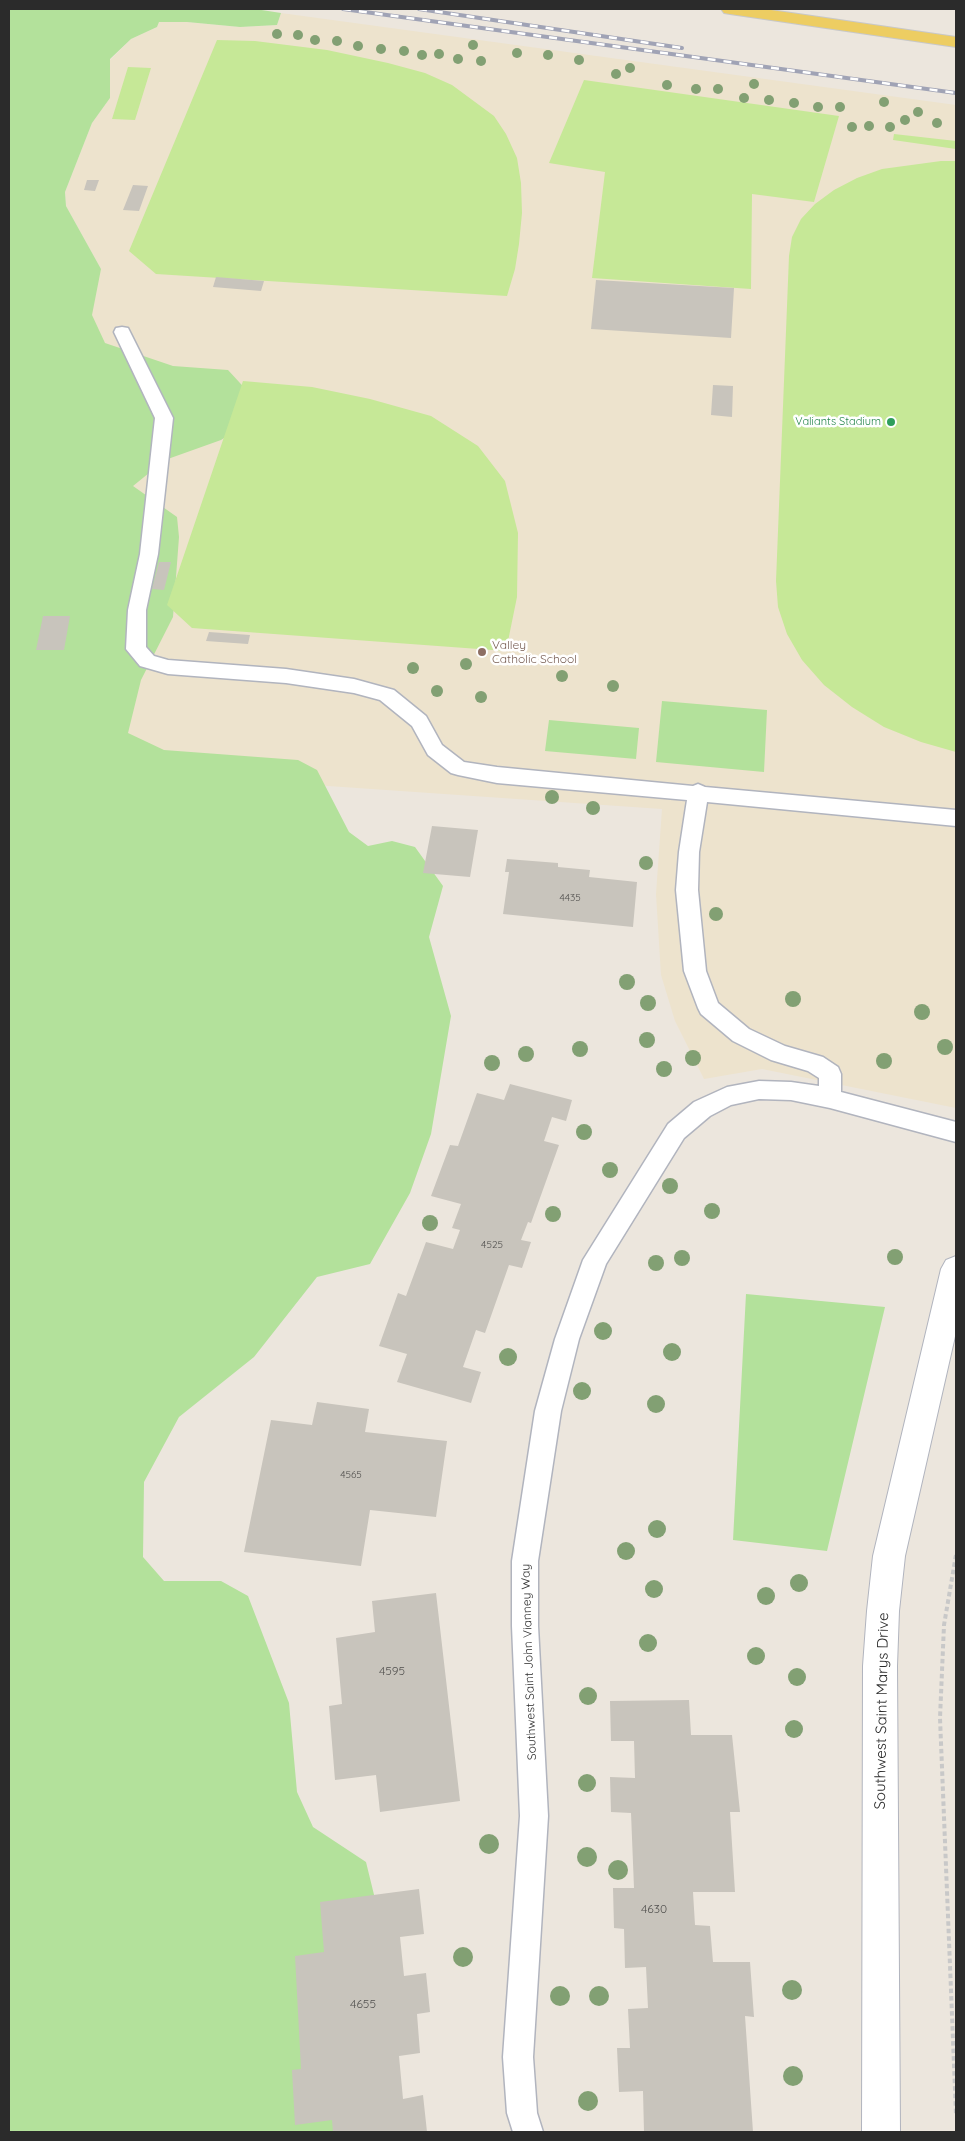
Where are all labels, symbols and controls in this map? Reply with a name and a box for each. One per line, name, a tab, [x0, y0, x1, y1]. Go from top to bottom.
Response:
place label: Valiants Stadium	[795, 415, 881, 429]
marker: Valiants Stadium	[885, 416, 897, 428]
place label: Valley Catholic School	[492, 638, 577, 666]
marker: Valley Catholic School	[476, 646, 488, 658]
house number: 4435	[559, 892, 581, 904]
house number: 4525	[481, 1239, 503, 1251]
house number: 4565	[340, 1469, 362, 1481]
street label: Southwest Saint John Vianney Way	[518, 1564, 540, 1760]
street label: Southwest Saint Marys Drive	[871, 1612, 893, 1810]
house number: 4595	[379, 1664, 405, 1678]
house number: 4630	[641, 1902, 667, 1916]
house number: 4655	[350, 1997, 376, 2011]

